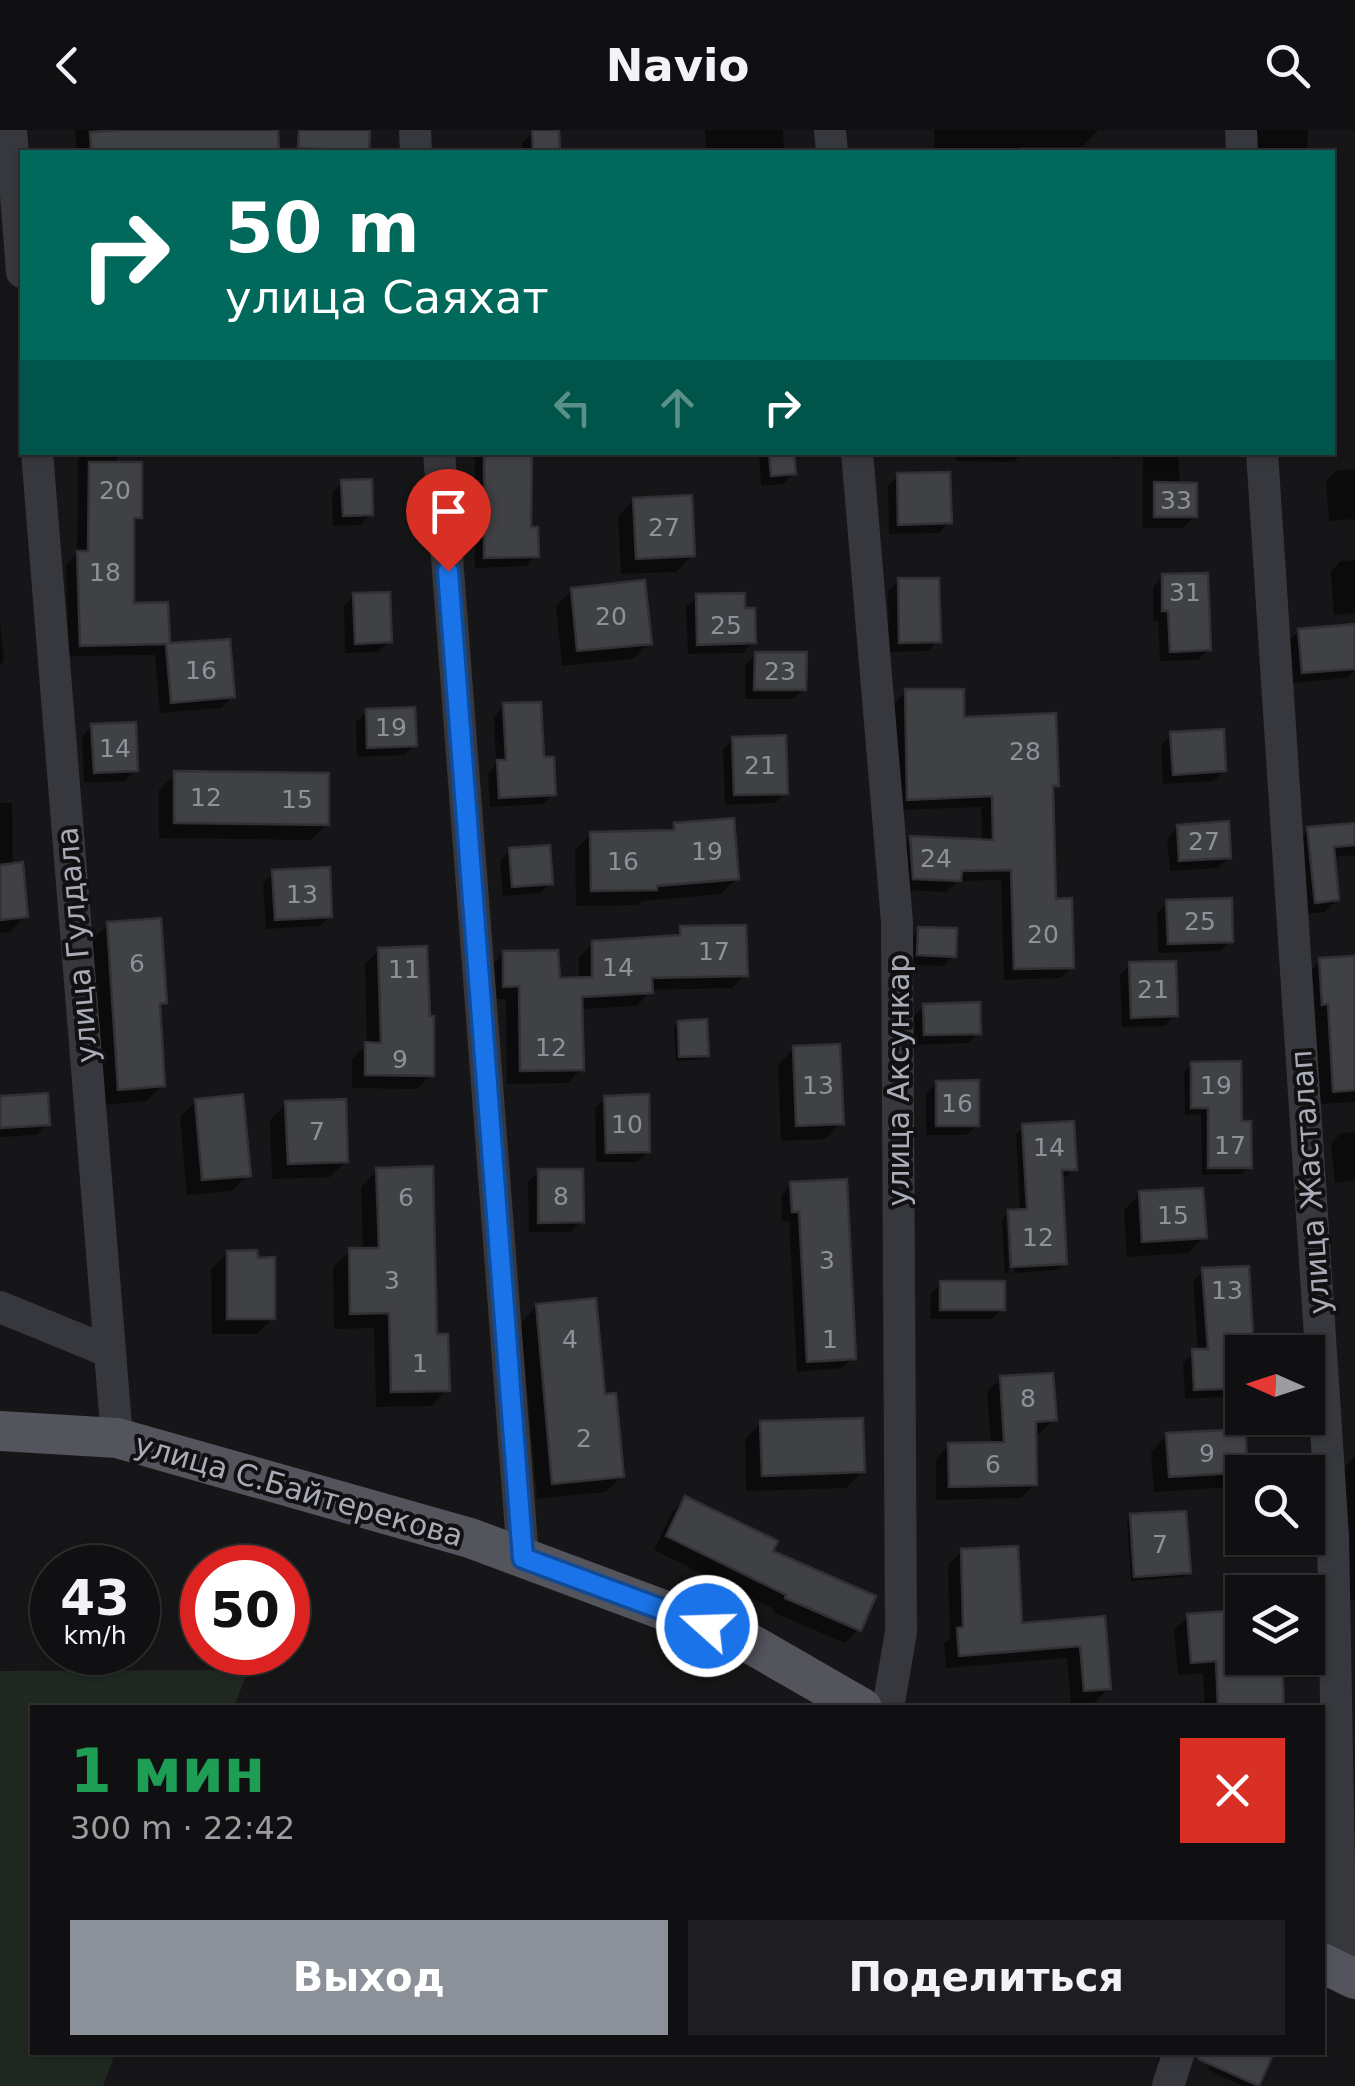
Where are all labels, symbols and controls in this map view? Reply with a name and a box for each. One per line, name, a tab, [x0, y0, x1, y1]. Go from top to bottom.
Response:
icon: back	[40, 38, 95, 93]
icon: search	[1260, 38, 1315, 93]
text: Navio	[606, 39, 749, 92]
text: 50 m	[225, 187, 420, 269]
icon: right	[60, 190, 190, 320]
text: улица Саяхат	[225, 271, 549, 324]
icon: left	[545, 380, 600, 435]
icon: ahead	[650, 380, 705, 435]
icon: right	[755, 380, 810, 435]
pin	[406, 469, 491, 572]
house number: 20	[99, 476, 131, 505]
icon: arrive	[421, 484, 476, 539]
house number: 33	[1160, 486, 1192, 515]
house number: 27	[648, 513, 680, 542]
house number: 18	[89, 558, 121, 587]
house number: 31	[1169, 578, 1201, 607]
house number: 20	[595, 602, 627, 631]
house number: 25	[710, 611, 742, 640]
house number: 16	[185, 656, 217, 685]
house number: 23	[764, 657, 796, 686]
house number: 19	[375, 713, 407, 742]
house number: 14	[99, 734, 131, 763]
house number: 28	[1009, 737, 1041, 766]
house number: 21	[744, 751, 776, 780]
house number: 12	[190, 783, 222, 812]
house number: 15	[281, 785, 313, 814]
street label: улица Гулдала	[49, 826, 105, 1064]
house number: 27	[1188, 827, 1220, 856]
house number: 19	[691, 837, 723, 866]
house number: 24	[920, 844, 952, 873]
house number: 16	[607, 847, 639, 876]
house number: 13	[286, 880, 318, 909]
house number: 25	[1184, 907, 1216, 936]
house number: 20	[1027, 920, 1059, 949]
house number: 17	[698, 937, 730, 966]
house number: 6	[129, 949, 145, 978]
house number: 14	[602, 953, 634, 982]
street label: улица Аксункар	[881, 954, 916, 1206]
house number: 11	[388, 955, 420, 984]
house number: 21	[1137, 975, 1169, 1004]
house number: 12	[535, 1033, 567, 1062]
house number: 9	[392, 1045, 408, 1074]
street label: улица Жасталап	[1283, 1049, 1337, 1315]
house number: 13	[802, 1071, 834, 1100]
house number: 19	[1200, 1071, 1232, 1100]
house number: 16	[941, 1089, 973, 1118]
house number: 10	[611, 1110, 643, 1139]
house number: 7	[309, 1117, 325, 1146]
house number: 17	[1214, 1131, 1246, 1160]
house number: 14	[1033, 1133, 1065, 1162]
house number: 8	[553, 1182, 569, 1211]
house number: 6	[398, 1183, 414, 1212]
house number: 15	[1157, 1201, 1189, 1230]
house number: 12	[1022, 1223, 1054, 1252]
house number: 3	[819, 1246, 835, 1275]
house number: 3	[384, 1266, 400, 1295]
house number: 13	[1211, 1276, 1243, 1305]
house number: 4	[562, 1325, 578, 1354]
house number: 1	[822, 1325, 838, 1354]
north arrow	[1225, 1335, 1325, 1435]
map controls	[1225, 1335, 1325, 1675]
house number: 1	[412, 1349, 428, 1378]
house number: 8	[1020, 1384, 1036, 1413]
house number: 2	[576, 1424, 592, 1453]
street label: улица С.Байтерекова	[131, 1426, 467, 1554]
house number: 9	[1199, 1439, 1215, 1468]
house number: 6	[985, 1450, 1001, 1479]
button: search	[1225, 1455, 1325, 1555]
house number: 7	[1152, 1530, 1168, 1559]
speed limit sign: 50	[180, 1545, 310, 1675]
text: 43	[60, 1569, 130, 1627]
position arrow	[655, 1574, 759, 1678]
button: layers	[1225, 1575, 1325, 1675]
text: km/h	[63, 1621, 127, 1650]
text: 1 мин	[70, 1736, 265, 1806]
button: close	[1180, 1738, 1285, 1843]
text: 300 m · 22:42	[70, 1809, 295, 1847]
button: Выход	[70, 1920, 668, 2035]
button: Поделиться	[688, 1920, 1285, 2035]

